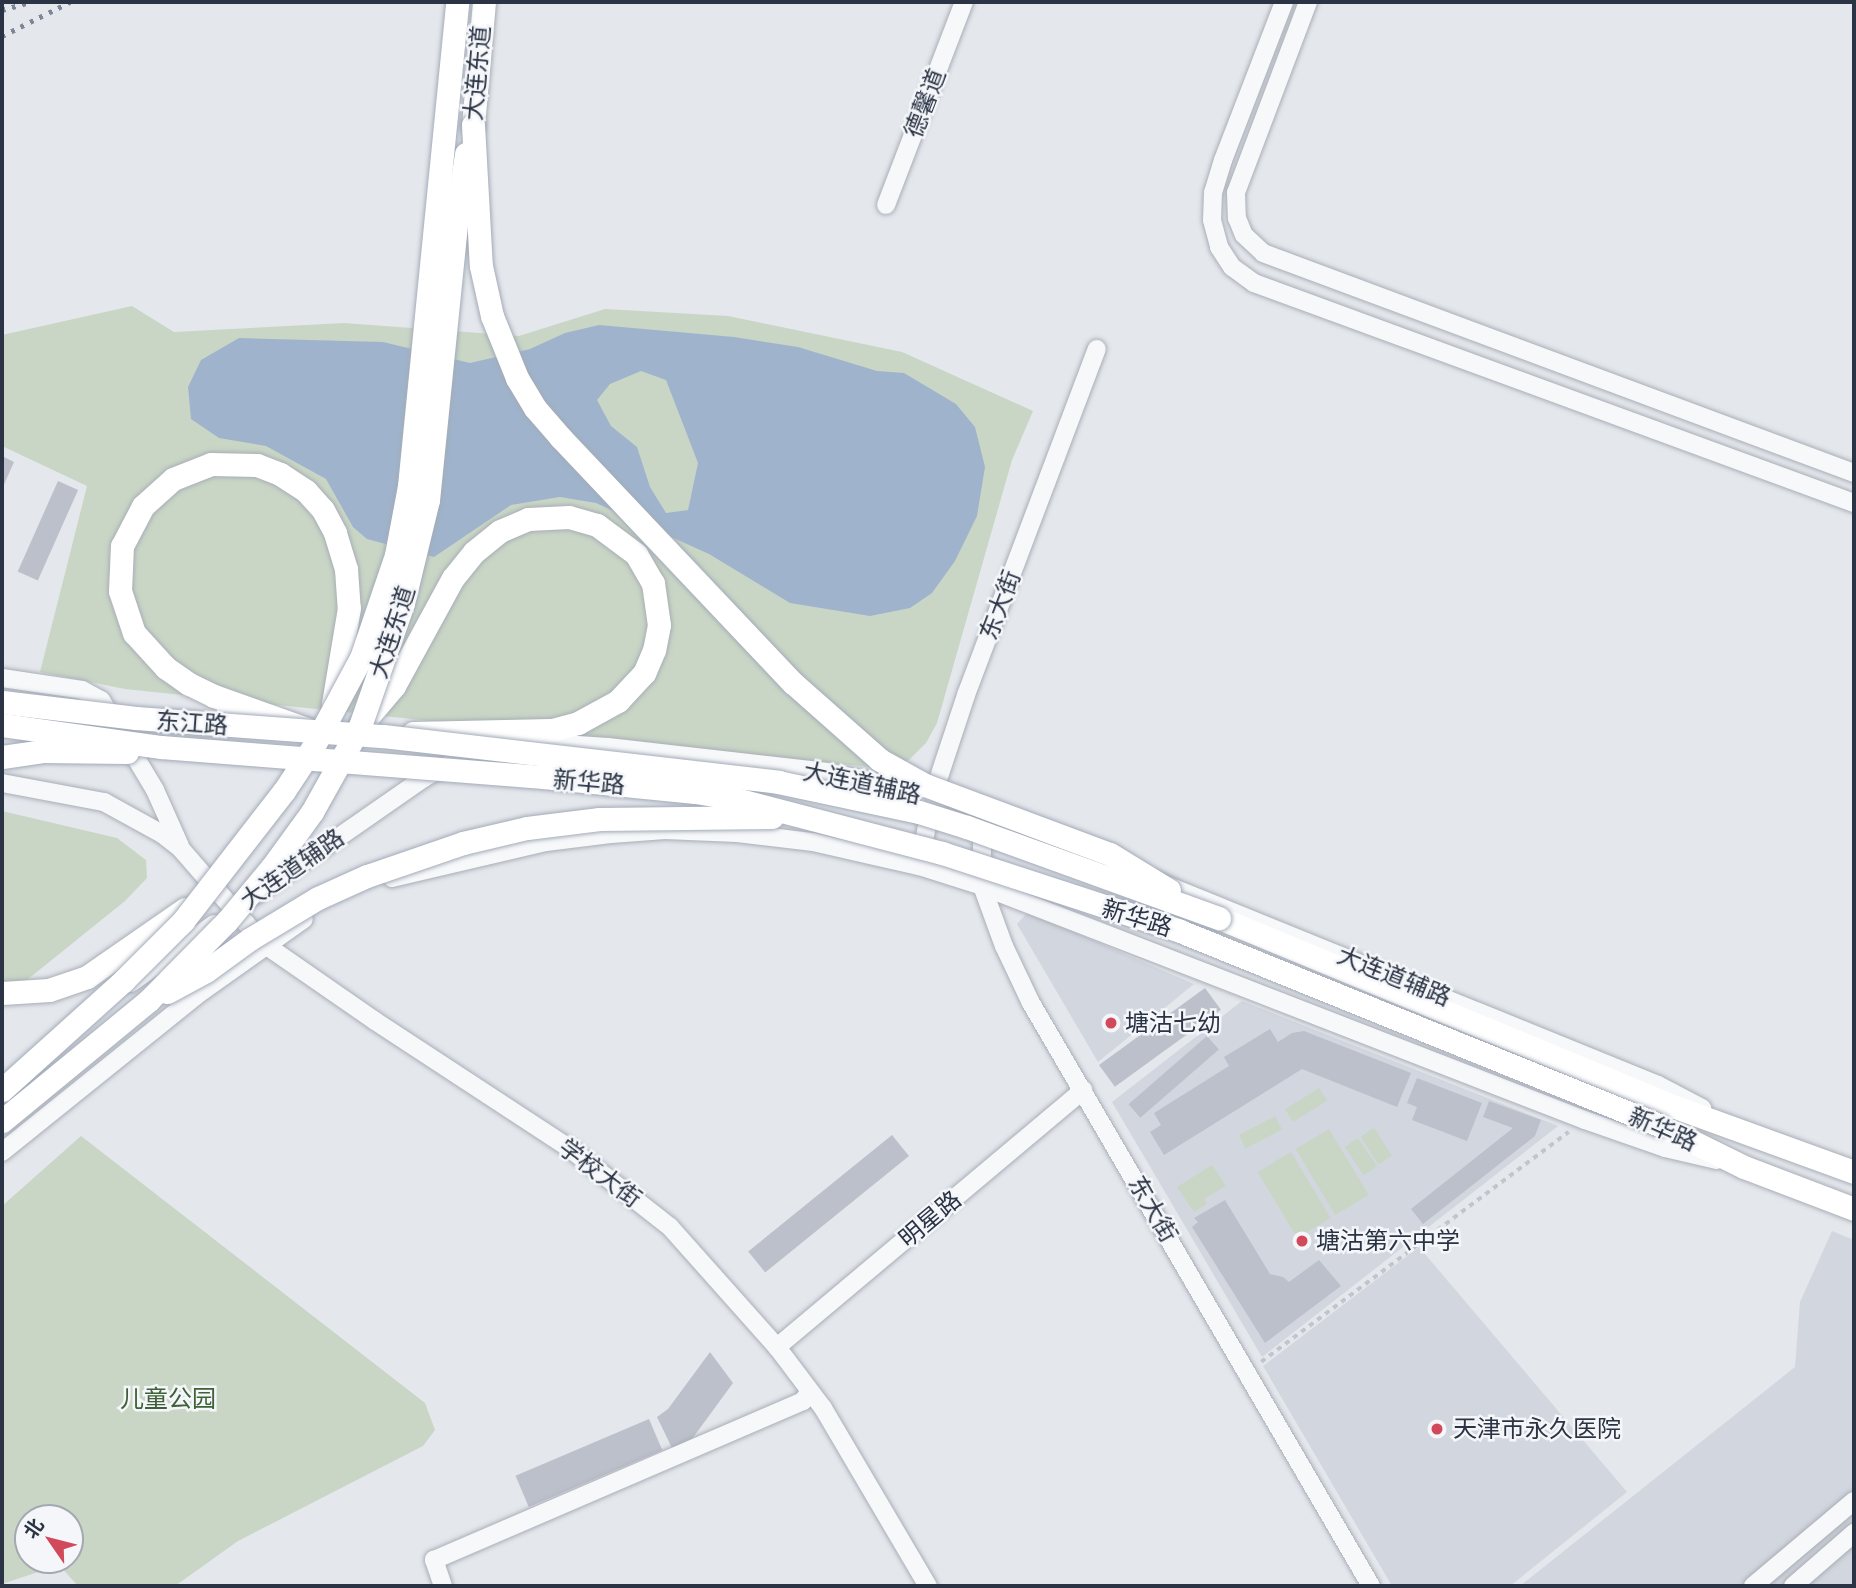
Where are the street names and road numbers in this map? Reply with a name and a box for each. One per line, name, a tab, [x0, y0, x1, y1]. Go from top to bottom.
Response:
street label: 大连东道	[458, 24, 496, 122]
street label: 德馨道	[899, 64, 951, 142]
street label: 东大街	[974, 566, 1026, 644]
street label: 大连东道	[363, 582, 421, 682]
street label: 东江路	[155, 706, 229, 740]
street label: 大连道辅路	[800, 756, 924, 810]
street label: 新华路	[552, 765, 626, 799]
street label: 大连道辅路	[235, 823, 349, 915]
street label: 新华路	[1098, 894, 1176, 942]
street label: 大连道辅路	[1333, 940, 1455, 1012]
street label: 新华路	[1624, 1101, 1702, 1157]
street label: 学校大街	[553, 1133, 647, 1213]
street label: 东大街	[1123, 1171, 1183, 1247]
street label: 明星路	[893, 1185, 967, 1253]

